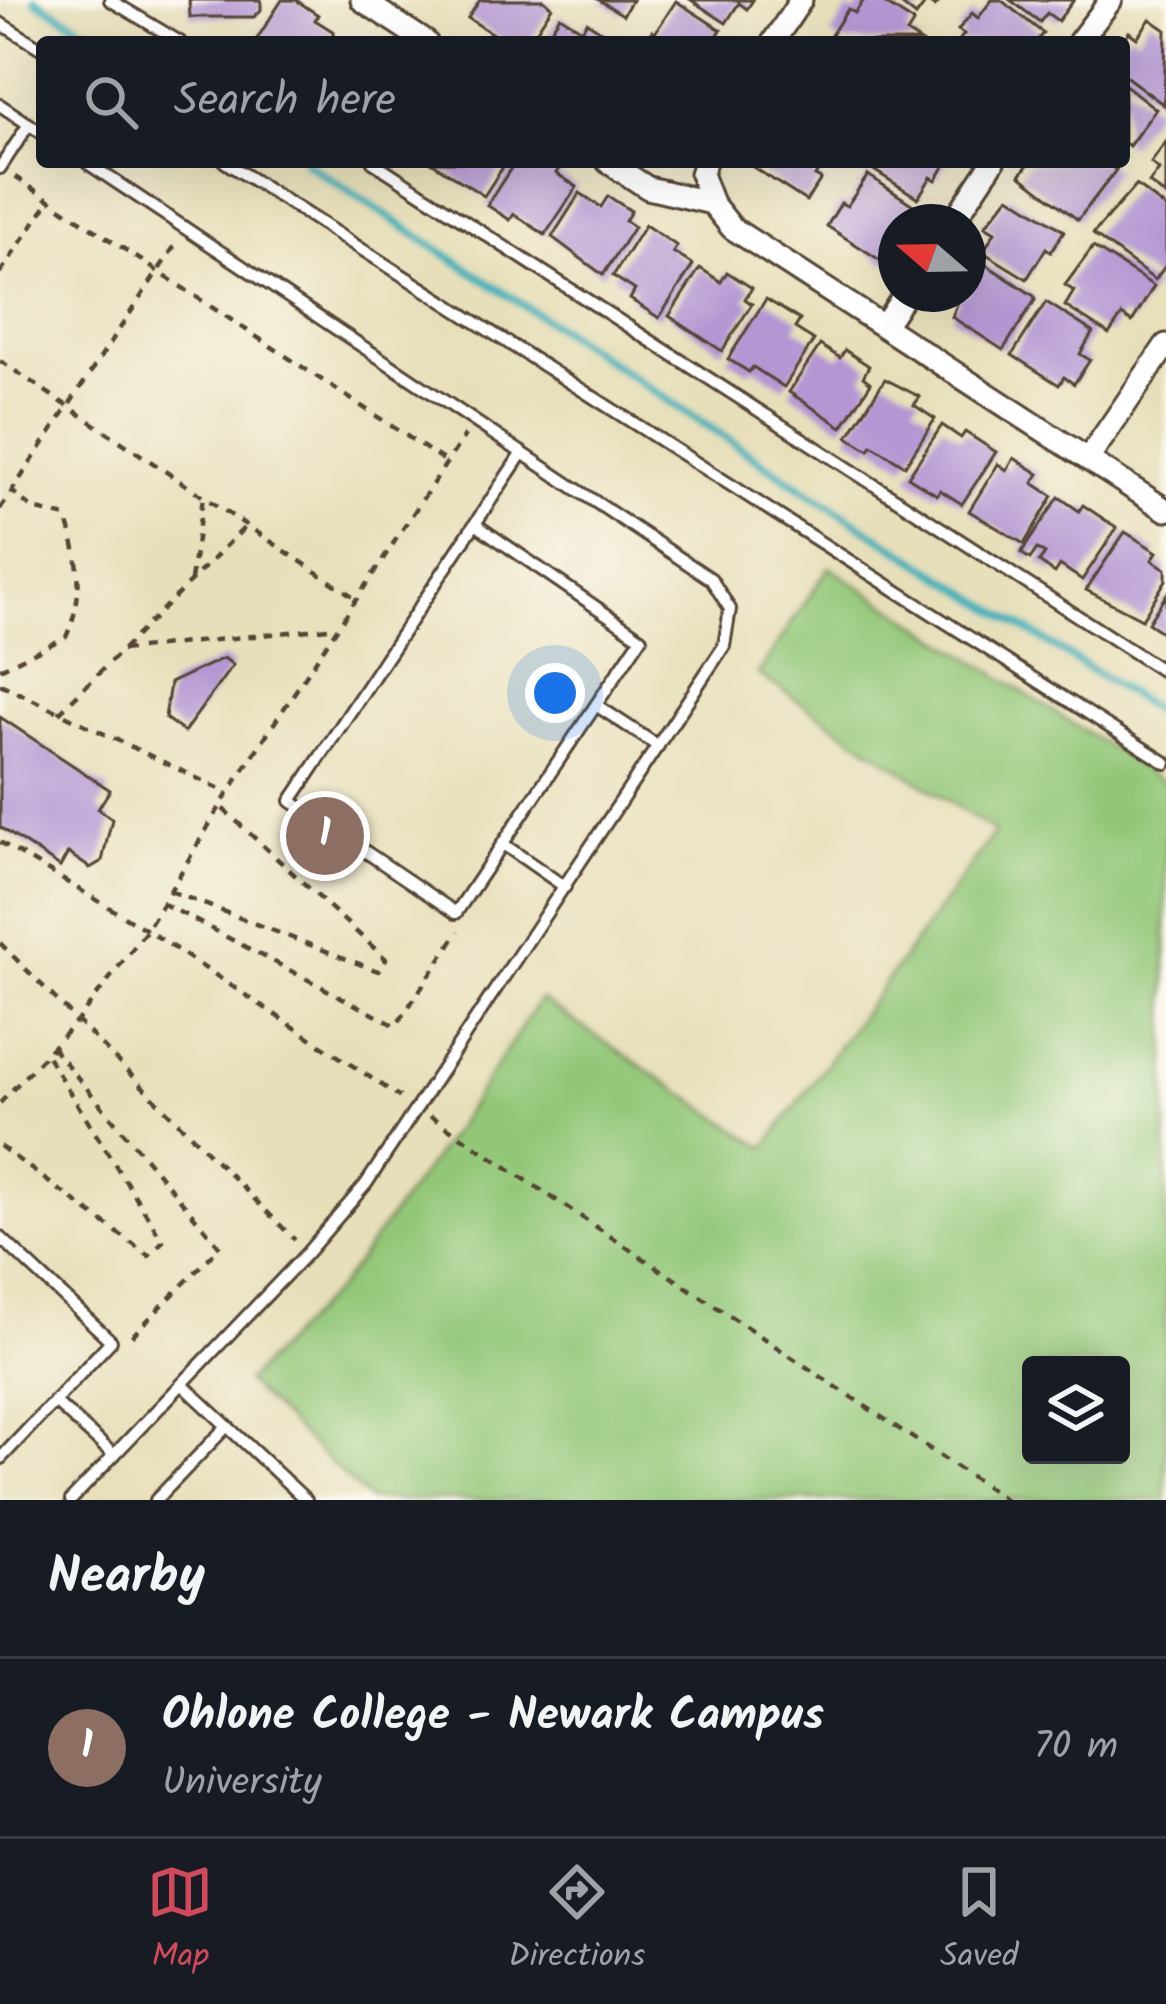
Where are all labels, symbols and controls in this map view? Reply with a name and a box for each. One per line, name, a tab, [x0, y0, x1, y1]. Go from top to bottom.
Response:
search box	[36, 36, 1130, 168]
text: Search here	[174, 66, 396, 138]
icon: search	[78, 69, 144, 135]
north arrow	[878, 204, 986, 312]
your location	[525, 663, 585, 723]
pin: 1	[286, 791, 364, 881]
map controls	[1022, 1356, 1130, 1464]
button: layers	[1022, 1356, 1130, 1464]
text: Nearby	[48, 1538, 205, 1619]
text: Ohlone College - Newark Campus	[162, 1681, 824, 1753]
text: 1	[81, 1717, 93, 1779]
text: 70 m	[1034, 1717, 1118, 1779]
text: University	[162, 1753, 322, 1815]
tab: Map	[147, 1859, 213, 1984]
tab: Directions	[508, 1859, 645, 1984]
tab: Saved	[940, 1859, 1019, 1984]

